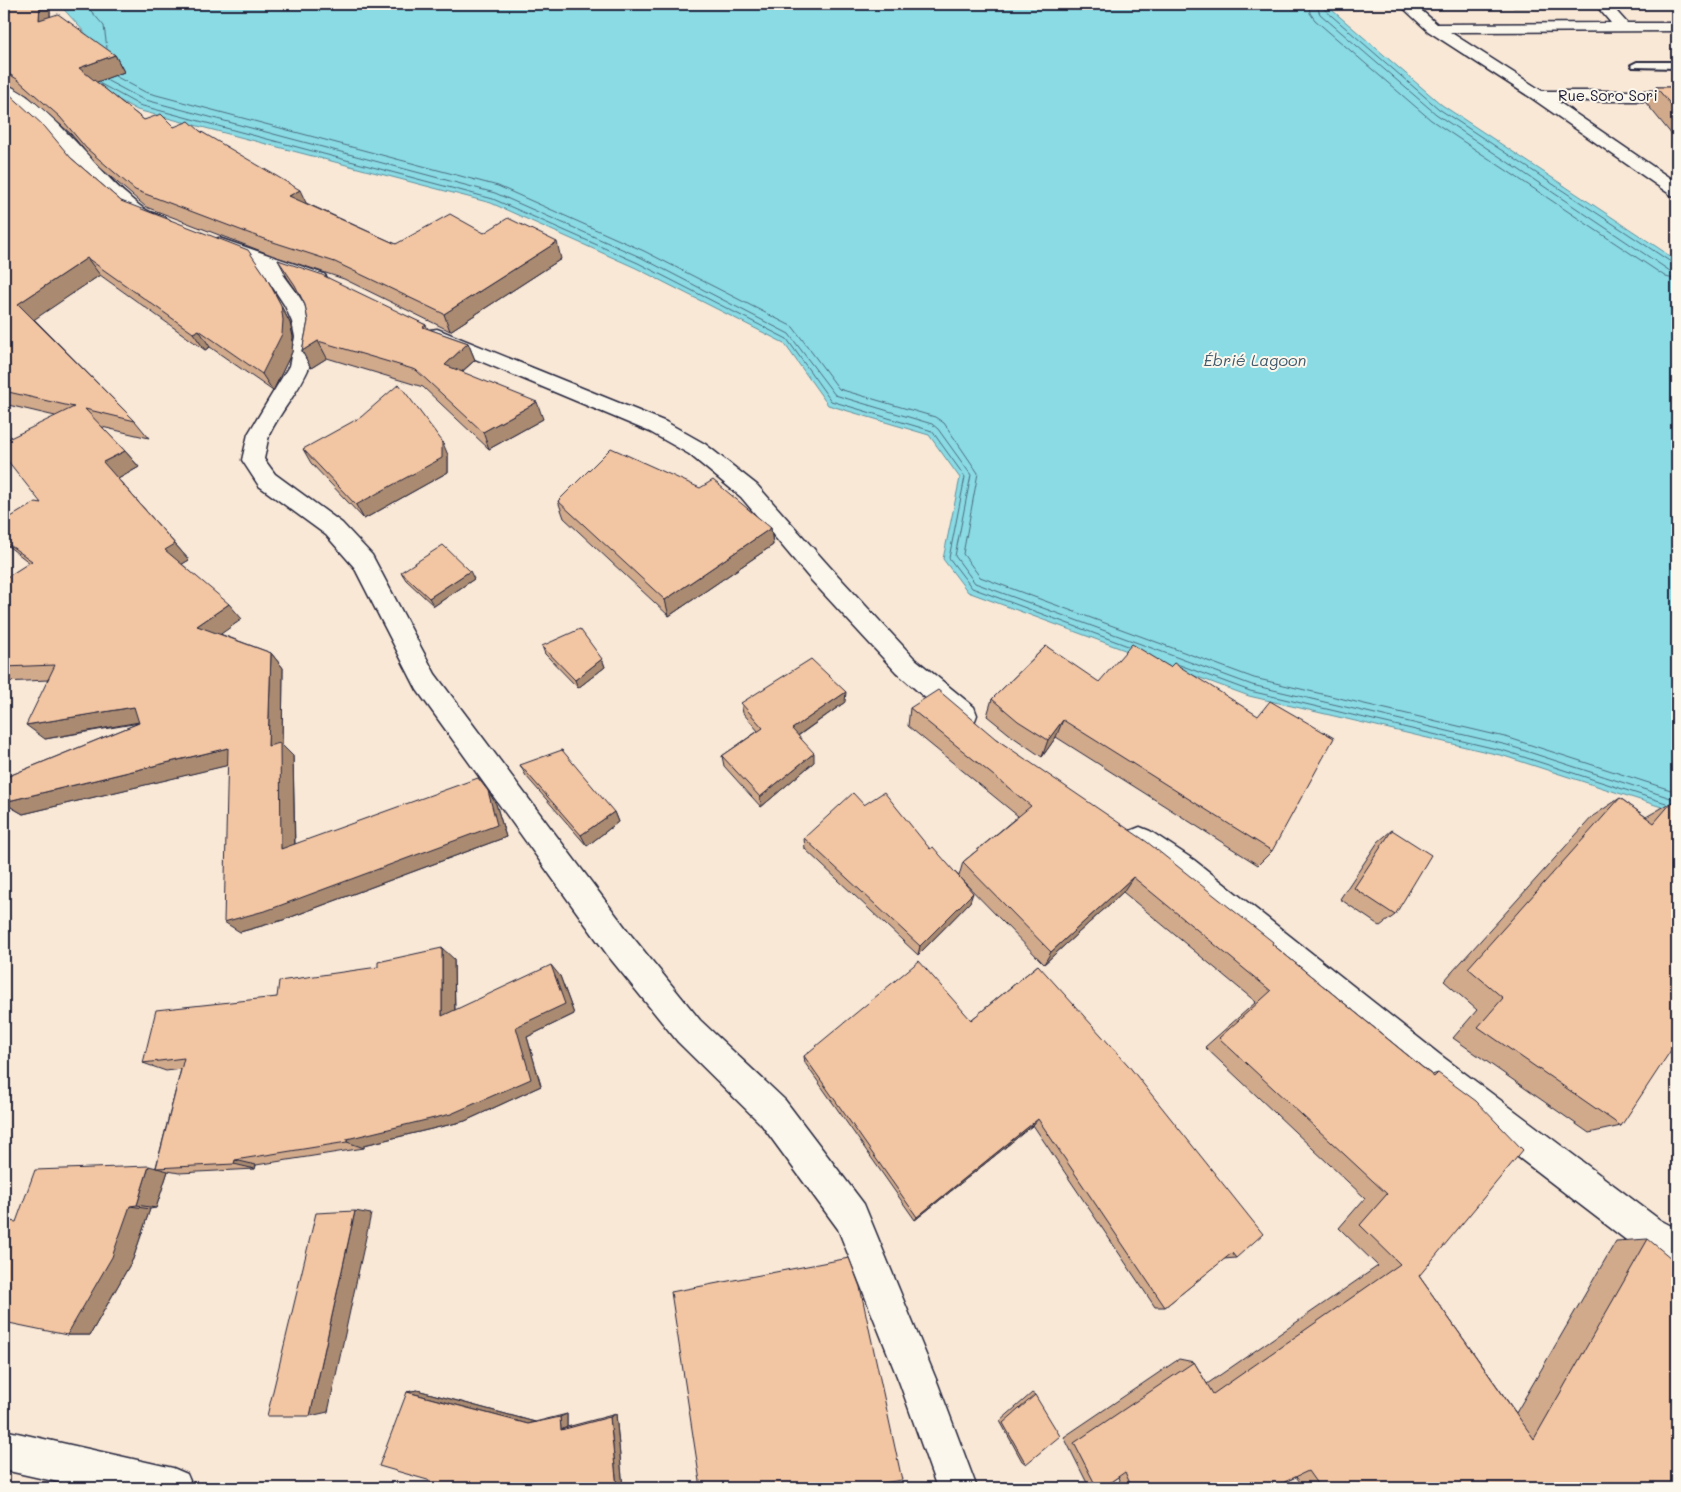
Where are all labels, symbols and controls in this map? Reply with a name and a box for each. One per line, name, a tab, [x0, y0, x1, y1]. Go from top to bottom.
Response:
street label: Rue Soro Sori	[1558, 85, 1658, 105]
water label: Ébrié Lagoon	[1204, 349, 1307, 370]

